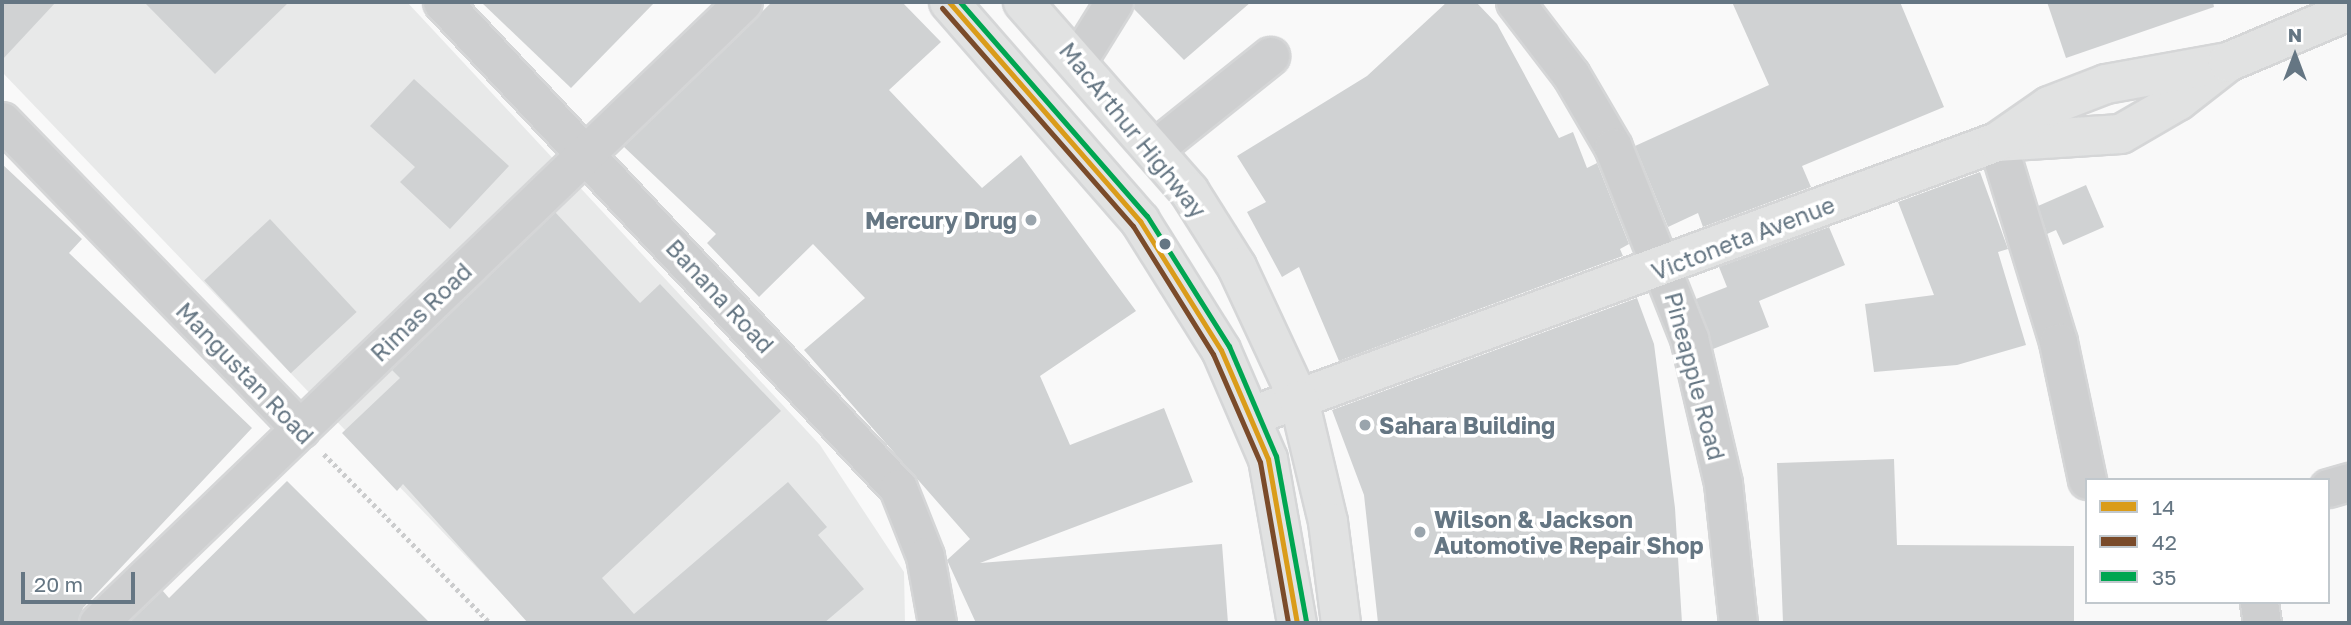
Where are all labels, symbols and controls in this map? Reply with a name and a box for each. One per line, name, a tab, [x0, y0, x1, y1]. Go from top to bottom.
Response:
north arrow	[2260, 21, 2330, 91]
text: N	[2288, 23, 2302, 46]
street label: MacArthur Highway	[1054, 37, 1212, 223]
street label: Victoneta Avenue	[1648, 190, 1838, 286]
place label: Mercury Drug	[865, 206, 1017, 234]
marker: Mercury Drug	[1023, 212, 1039, 228]
street label: Banana Road	[661, 234, 779, 358]
unlabelled marker	[1158, 237, 1172, 251]
street label: Rimas Road	[365, 257, 477, 367]
street label: Pineapple Road	[1659, 289, 1731, 463]
street label: Mangustan Road	[171, 297, 319, 449]
place label: Sahara Building	[1379, 411, 1555, 439]
marker: Sahara Building	[1357, 417, 1373, 433]
legend	[2085, 478, 2330, 604]
text: 14	[2152, 494, 2175, 520]
place label: Wilson & Jackson Automotive Repair Shop	[1434, 505, 1704, 559]
marker: Wilson & Jackson Automotive Repair Shop	[1412, 524, 1428, 540]
text: 42	[2152, 529, 2177, 555]
scale bar	[24, 558, 138, 602]
text: 35	[2152, 564, 2176, 590]
text: 20 m	[34, 571, 83, 597]

